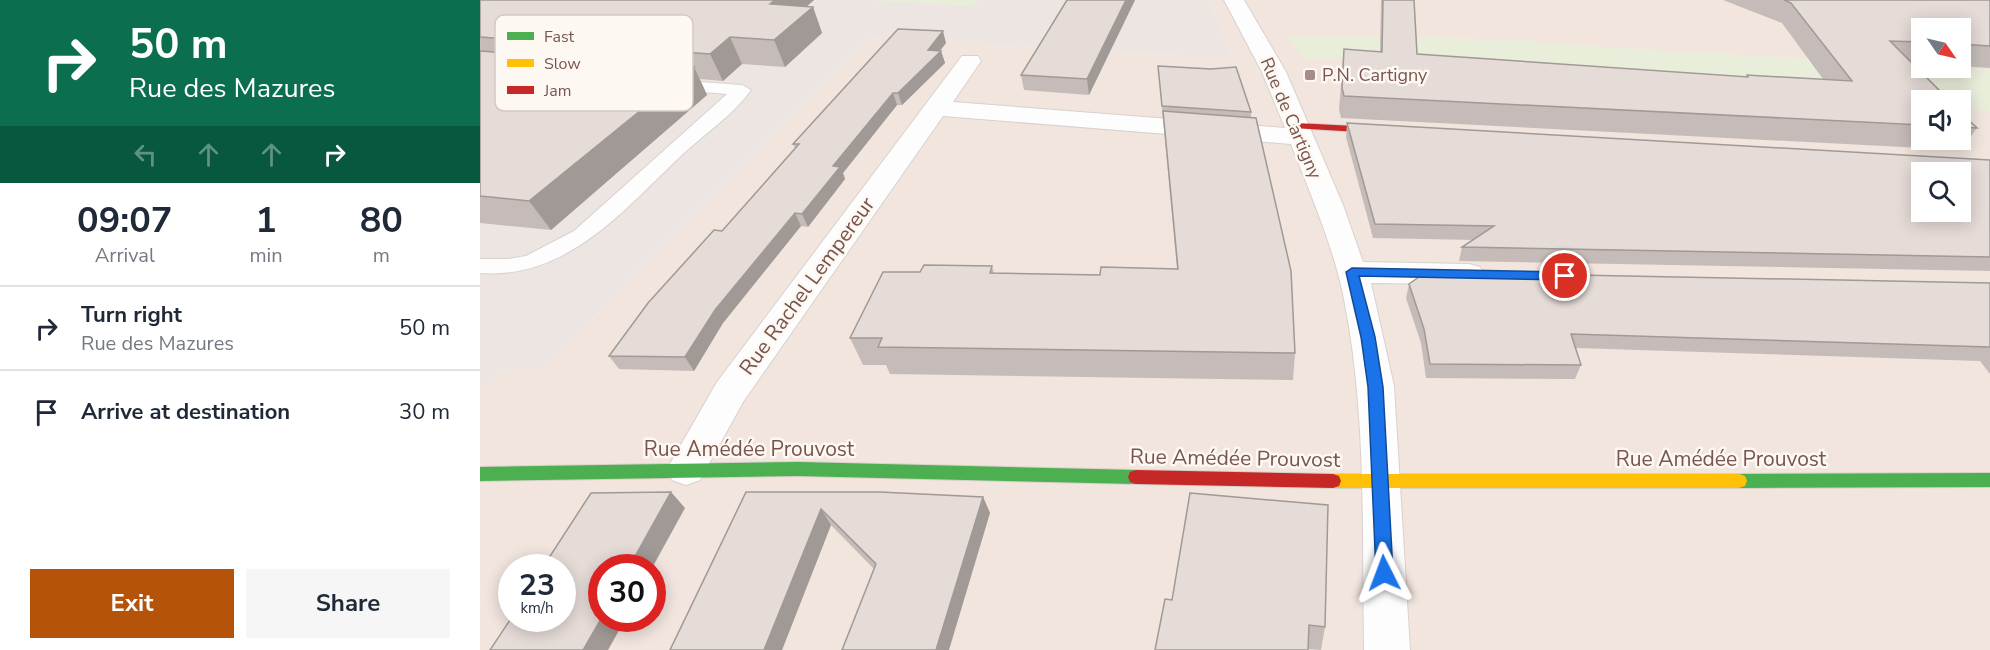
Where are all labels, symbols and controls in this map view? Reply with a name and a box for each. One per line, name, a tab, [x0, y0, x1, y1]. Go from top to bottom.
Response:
legend	[495, 15, 693, 111]
text: 50 m	[129, 16, 228, 73]
north arrow	[1911, 18, 1971, 78]
map controls	[1911, 18, 1971, 222]
icon: right	[30, 24, 108, 102]
text: Fast	[544, 26, 575, 48]
text: Slow	[544, 53, 581, 75]
street label: Rue de Cartigny	[1255, 54, 1328, 183]
place label: P.N. Cartigny	[1322, 63, 1428, 87]
marker: P.N. Cartigny	[1303, 68, 1317, 82]
text: Rue des Mazures	[129, 70, 335, 107]
text: Jam	[543, 80, 571, 102]
button: sound	[1911, 90, 1971, 150]
icon: left	[129, 138, 162, 171]
icon: ahead	[192, 138, 225, 171]
icon: ahead	[255, 138, 288, 171]
icon: right	[318, 138, 351, 171]
button: search	[1911, 162, 1971, 222]
street label: Rue Rachel Lempereur	[733, 191, 881, 381]
text: 09:07	[77, 196, 172, 245]
text: 1	[255, 196, 277, 245]
text: 80	[360, 196, 403, 245]
text: Arrival	[95, 242, 155, 269]
text: min	[249, 242, 283, 269]
text: m	[373, 242, 390, 269]
pin	[1539, 250, 1590, 301]
icon: arrive	[1548, 259, 1581, 292]
text: Turn right	[81, 300, 182, 330]
icon: right	[30, 312, 63, 345]
text: 50 m	[399, 313, 450, 343]
text: Rue des Mazures	[81, 330, 234, 357]
icon: arrive	[30, 396, 63, 429]
text: Arrive at destination	[81, 397, 290, 427]
text: 30 m	[399, 397, 450, 427]
street label: Rue Amédée Prouvost	[644, 435, 855, 463]
street label: Rue Amédée Prouvost	[1130, 442, 1341, 474]
street label: Rue Amédée Prouvost	[1616, 445, 1827, 473]
position arrow	[1352, 541, 1416, 605]
speed limit sign: 30	[588, 554, 666, 632]
text: 23	[519, 565, 555, 606]
button: Exit	[30, 569, 234, 638]
button: Share	[246, 569, 450, 638]
text: km/h	[520, 598, 554, 618]

